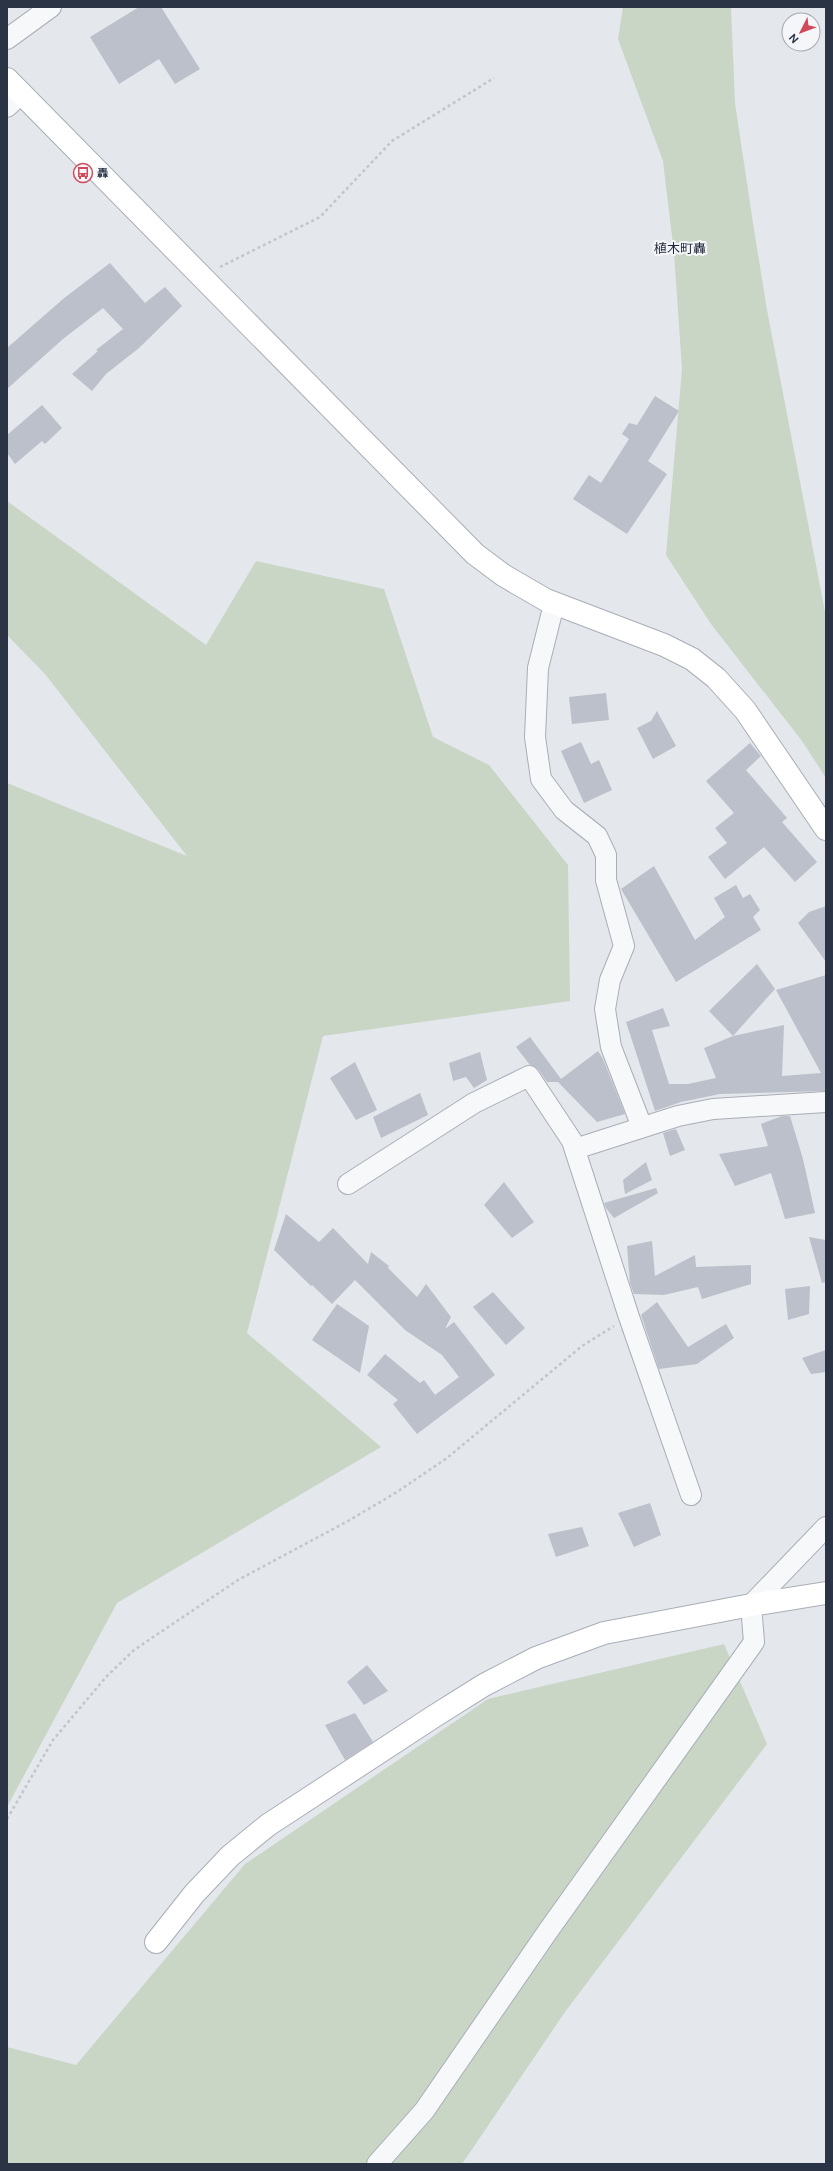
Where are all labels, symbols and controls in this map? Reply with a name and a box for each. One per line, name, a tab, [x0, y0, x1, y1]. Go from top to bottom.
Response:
north arrow	[781, 12, 821, 52]
text: N	[786, 31, 801, 46]
bus stop icon: 轟	[72, 162, 94, 184]
place label: 轟	[97, 166, 109, 180]
district label: 植木町轟	[654, 240, 706, 257]

